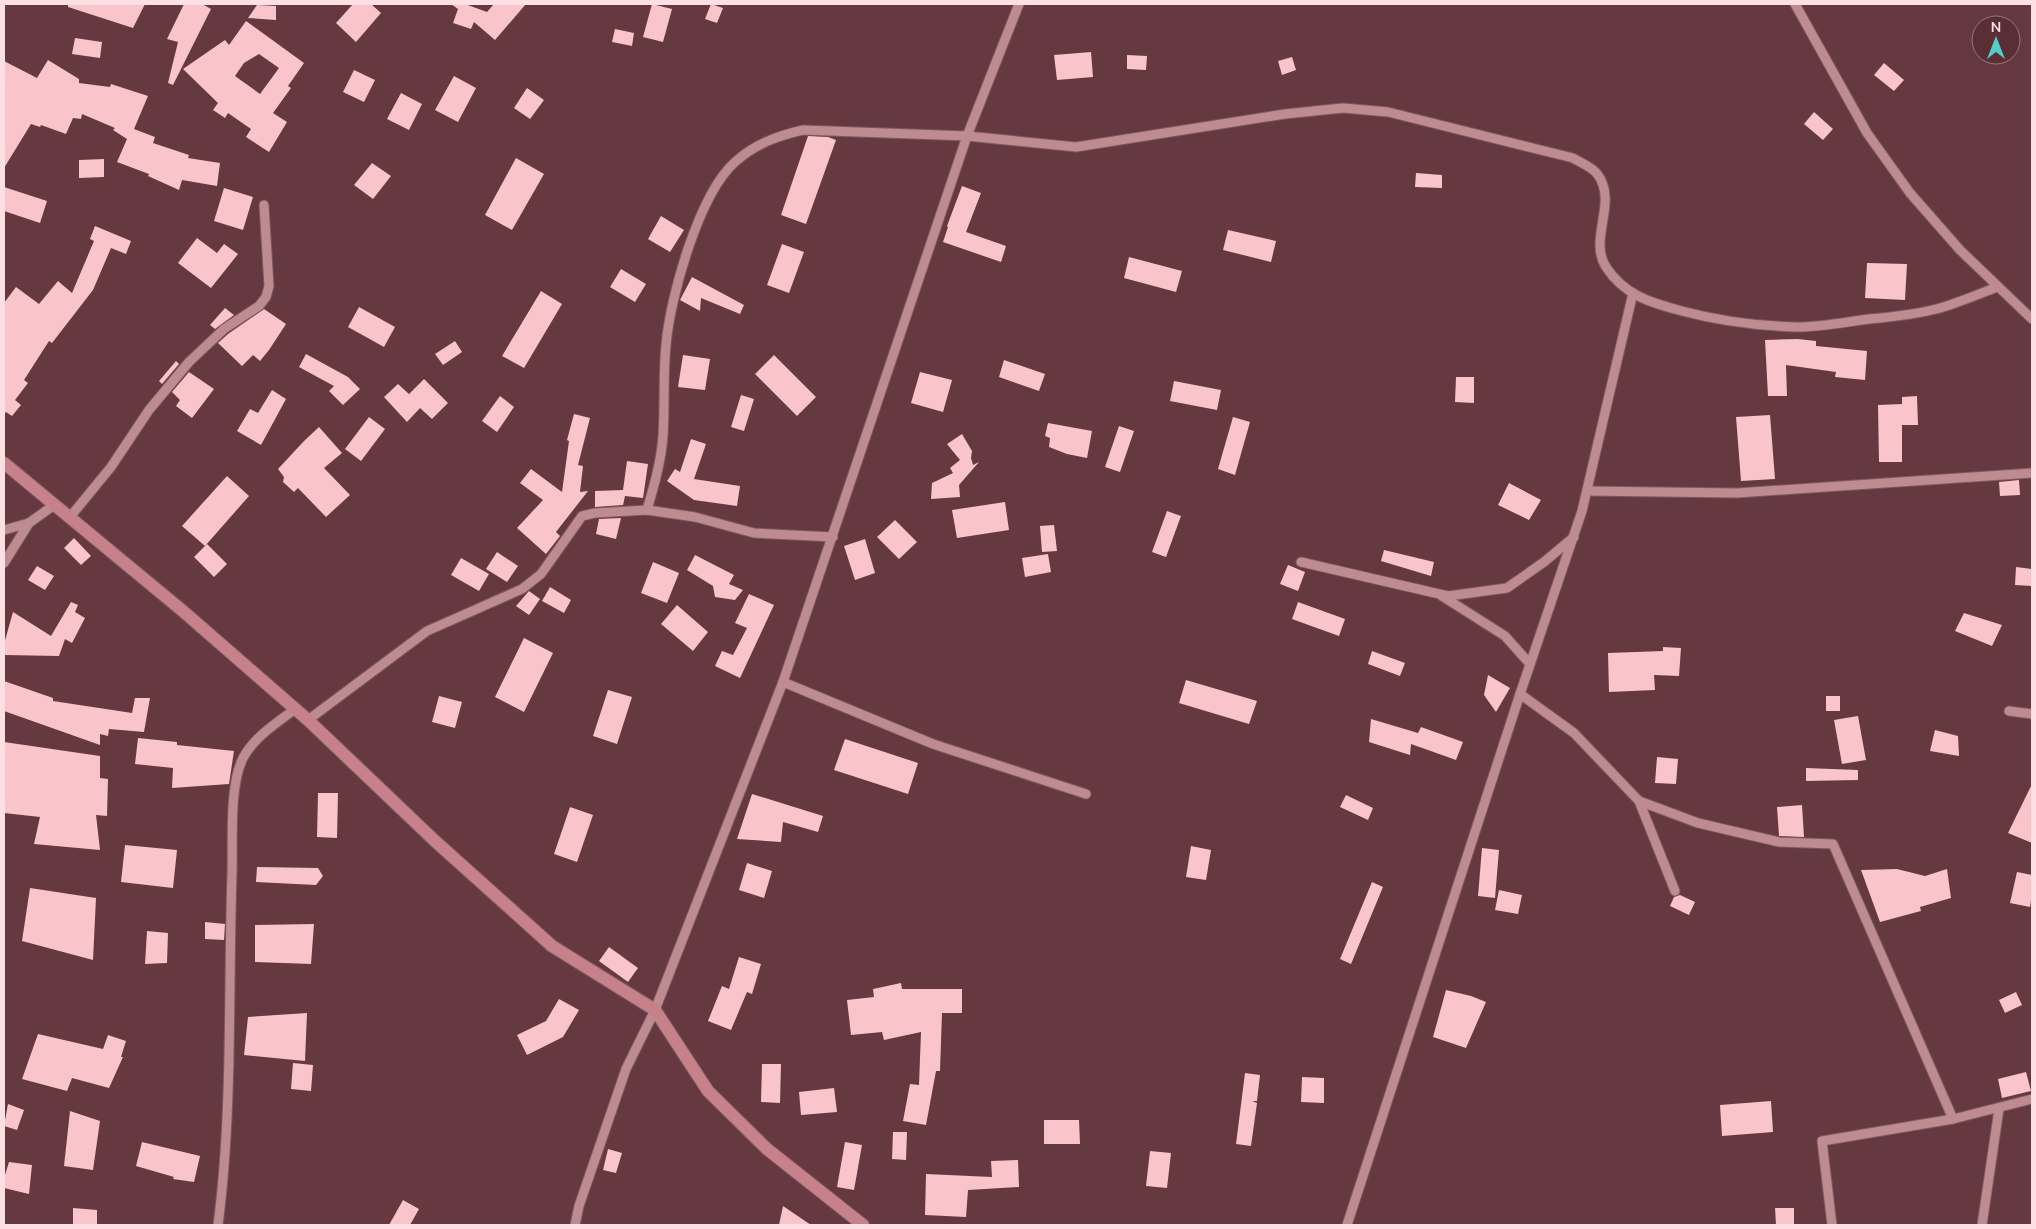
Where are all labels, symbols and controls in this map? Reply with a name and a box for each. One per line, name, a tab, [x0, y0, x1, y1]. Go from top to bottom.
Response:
north arrow	[1971, 15, 2021, 65]
text: N	[1991, 18, 2001, 37]

